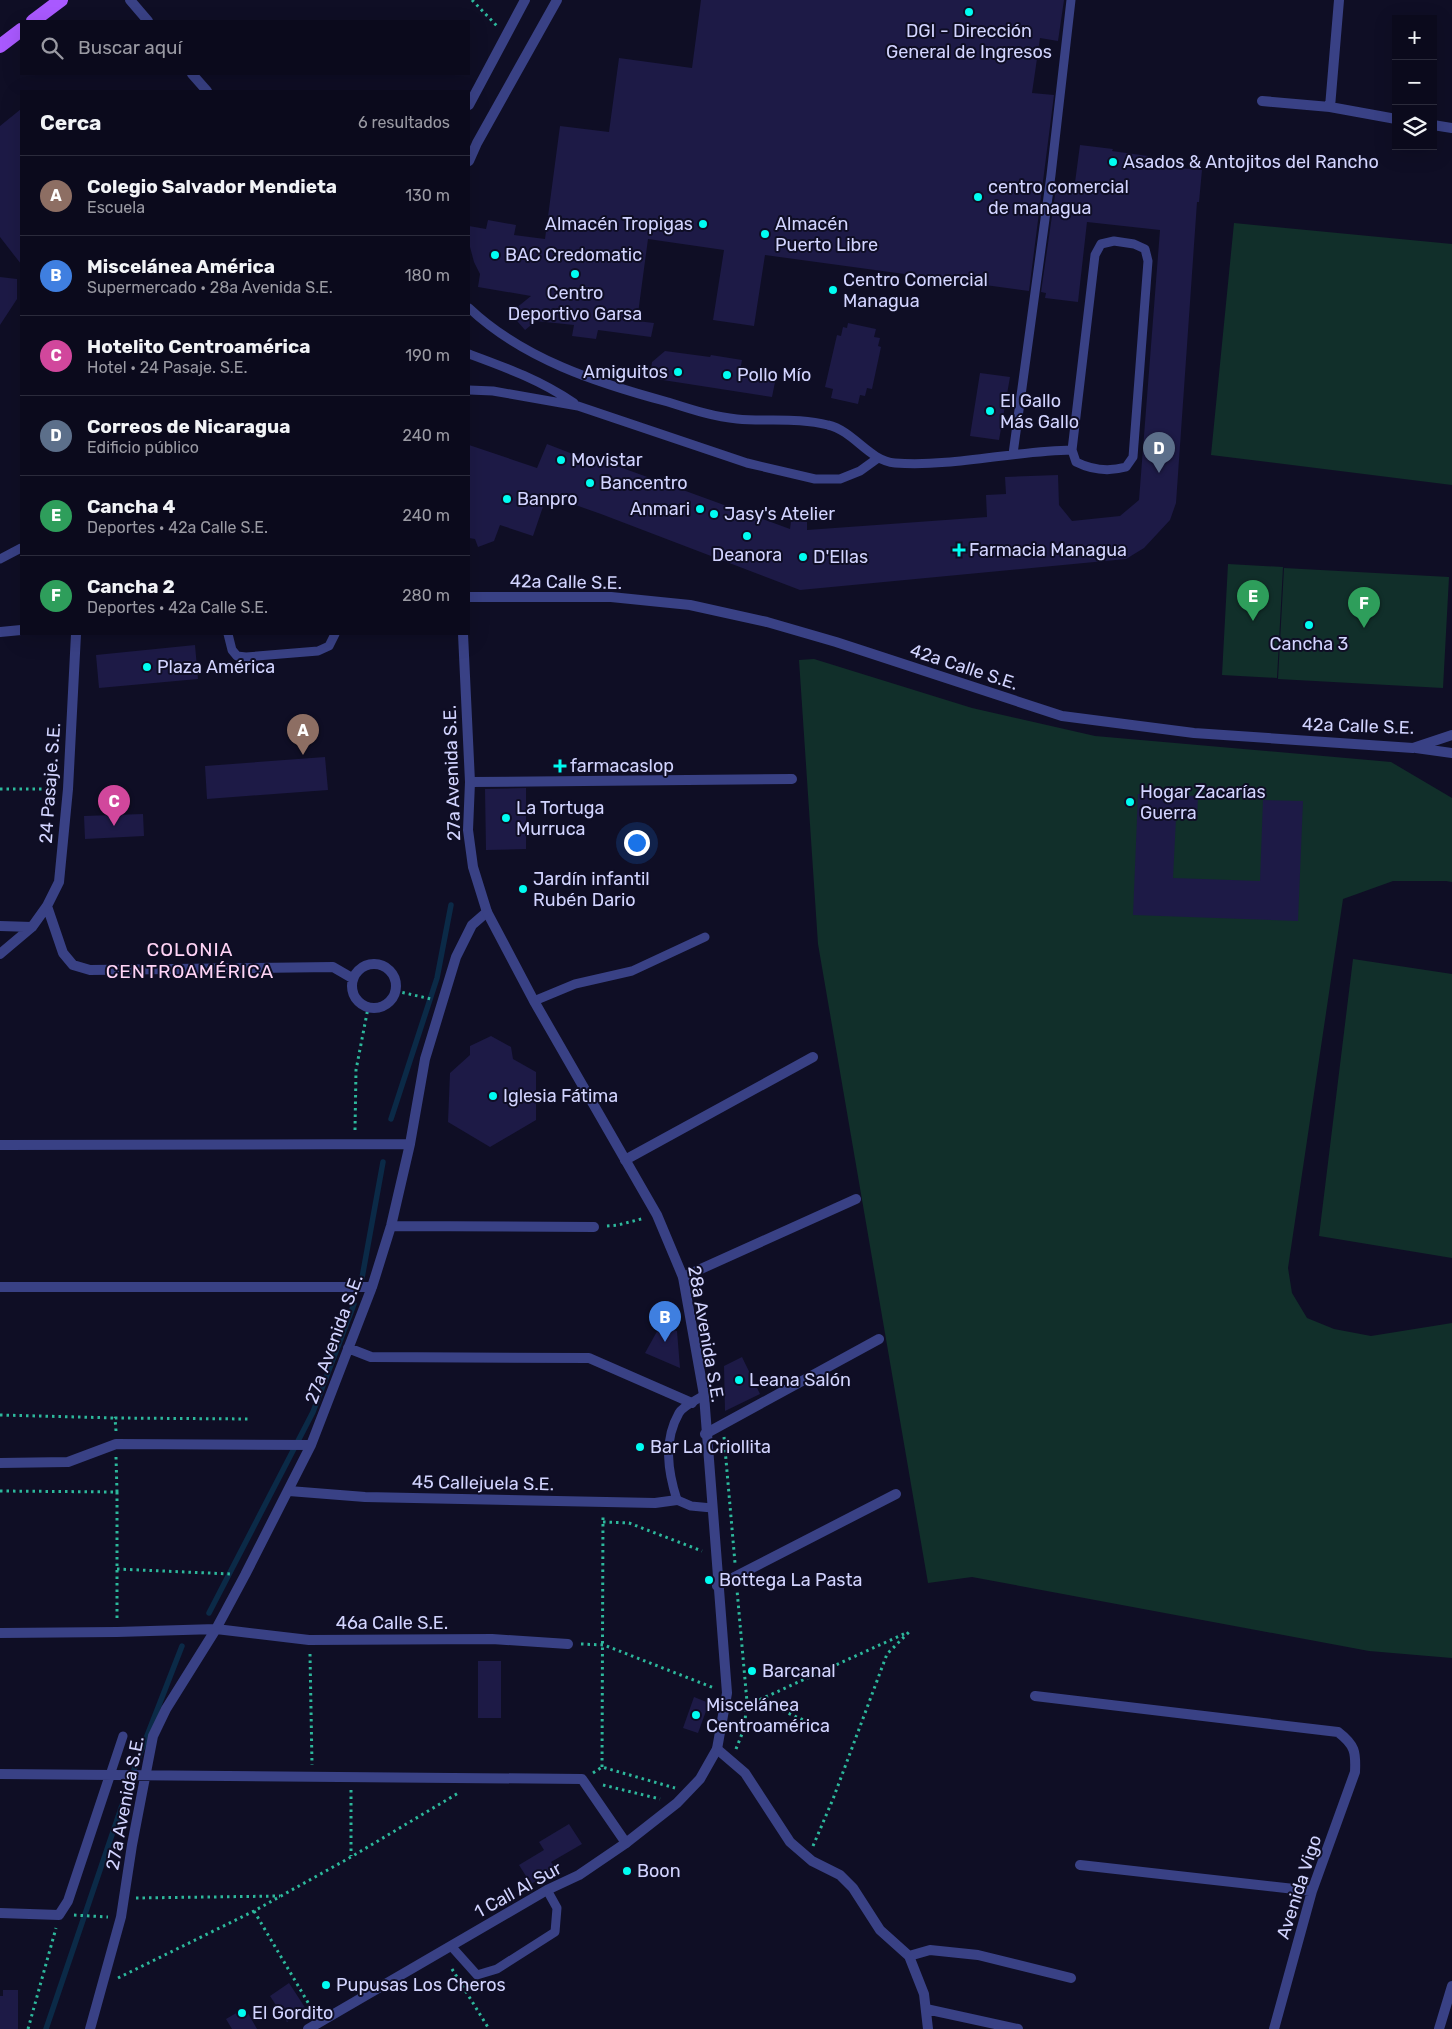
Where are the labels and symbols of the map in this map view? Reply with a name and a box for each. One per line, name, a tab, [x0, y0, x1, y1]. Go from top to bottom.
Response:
marker: DGI - Dirección General de Ingresos	[963, 6, 975, 18]
place label: DGI - Dirección General de Ingresos	[886, 20, 1052, 63]
place label: Asados & Antojitos del Rancho	[1123, 151, 1379, 173]
marker: Asados & Antojitos del Rancho	[1107, 156, 1119, 168]
place label: centro comercial de managua	[988, 176, 1129, 219]
marker: centro comercial de managua	[972, 191, 984, 203]
place label: Almacén Tropigas	[545, 213, 693, 235]
place label: Almacén Puerto Libre	[775, 213, 878, 256]
marker: Almacén Tropigas	[697, 218, 709, 230]
marker: Almacén Puerto Libre	[759, 228, 771, 240]
place label: BAC Credomatic	[505, 244, 642, 266]
marker: BAC Credomatic	[489, 249, 501, 261]
marker: Centro Deportivo Garsa	[569, 268, 581, 280]
place label: Centro Comercial Managua	[843, 269, 988, 312]
place label: Centro Deportivo Garsa	[508, 282, 642, 325]
marker: Centro Comercial Managua	[827, 284, 839, 296]
place label: Amiguitos	[583, 361, 668, 383]
place label: Pollo Mío	[737, 364, 811, 386]
marker: Amiguitos	[672, 366, 684, 378]
marker: Pollo Mío	[721, 369, 733, 381]
place label: El Gallo Más Gallo	[1000, 390, 1079, 433]
marker: El Gallo Más Gallo	[984, 405, 996, 417]
pin: D	[1143, 432, 1175, 473]
place label: Movistar	[571, 449, 643, 471]
marker: Movistar	[555, 454, 567, 466]
place label: Bancentro	[600, 472, 688, 494]
marker: Bancentro	[584, 477, 596, 489]
place label: Banpro	[517, 488, 578, 510]
marker: Banpro	[501, 493, 513, 505]
place label: Anmari	[630, 498, 690, 520]
marker: Anmari	[694, 503, 706, 515]
place label: Jasy's Atelier	[724, 503, 835, 525]
marker: Jasy's Atelier	[708, 508, 720, 520]
marker: Deanora	[741, 530, 753, 542]
place label: Farmacia Managua	[969, 539, 1127, 561]
place label: Deanora	[712, 544, 782, 566]
marker: Farmacia Managua	[953, 544, 965, 556]
place label: D'Ellas	[813, 546, 868, 568]
marker: D'Ellas	[797, 551, 809, 563]
street label: 42a Calle S.E.	[510, 570, 622, 594]
pin: E	[1237, 580, 1269, 621]
pin: F	[1348, 587, 1380, 628]
marker: Cancha 3	[1303, 619, 1315, 631]
place label: Cancha 3	[1270, 633, 1348, 655]
street label: 42a Calle S.E.	[907, 639, 1021, 695]
place label: Plaza América	[157, 656, 275, 678]
marker: Plaza América	[141, 661, 153, 673]
street label: 27a Avenida S.E.	[439, 705, 465, 841]
street label: 42a Calle S.E.	[1302, 713, 1414, 739]
pin: A	[287, 714, 319, 755]
street label: 24 Pasaje. S.E.	[35, 722, 65, 844]
place label: farmacaslop	[570, 755, 674, 777]
marker: farmacaslop	[554, 760, 566, 772]
place label: Hogar Zacarías Guerra	[1140, 781, 1266, 824]
pin: C	[98, 785, 130, 826]
marker: Hogar Zacarías Guerra	[1124, 796, 1136, 808]
place label: La Tortuga Murruca	[516, 797, 604, 840]
marker: La Tortuga Murruca	[500, 812, 512, 824]
your location	[624, 830, 650, 856]
place label: Jardín infantil Rubén Dario	[533, 868, 650, 911]
marker: Jardín infantil Rubén Dario	[517, 883, 529, 895]
district label: COLONIA CENTROAMÉRICA	[106, 938, 274, 983]
place label: Iglesia Fátima	[503, 1085, 618, 1107]
marker: Iglesia Fátima	[487, 1090, 499, 1102]
street label: 28a Avenida S.E.	[683, 1264, 729, 1404]
street label: 27a Avenida S.E.	[300, 1271, 368, 1407]
pin: B	[649, 1301, 681, 1342]
place label: Leana Salón	[749, 1369, 851, 1391]
marker: Leana Salón	[733, 1374, 745, 1386]
place label: Bar La Criollita	[650, 1436, 771, 1458]
marker: Bar La Criollita	[634, 1441, 646, 1453]
street label: 45 Callejuela S.E.	[412, 1471, 554, 1495]
place label: Bottega La Pasta	[719, 1569, 862, 1591]
marker: Bottega La Pasta	[703, 1574, 715, 1586]
street label: 46a Calle S.E.	[336, 1612, 448, 1634]
place label: Barcanal	[762, 1660, 836, 1682]
marker: Barcanal	[746, 1665, 758, 1677]
place label: Miscelánea Centroamérica	[706, 1694, 830, 1737]
marker: Miscelánea Centroamérica	[690, 1709, 702, 1721]
street label: 27a Avenida S.E.	[101, 1734, 149, 1872]
street label: Avenida Vigo	[1272, 1832, 1326, 1942]
street label: 1 Call Al Sur	[470, 1857, 566, 1923]
place label: Boon	[637, 1860, 681, 1882]
marker: Boon	[621, 1865, 633, 1877]
place label: Pupusas Los Cheros	[336, 1974, 506, 1996]
marker: Pupusas Los Cheros	[320, 1979, 332, 1991]
place label: El Gordito	[252, 2002, 333, 2024]
marker: El Gordito	[236, 2007, 248, 2019]

